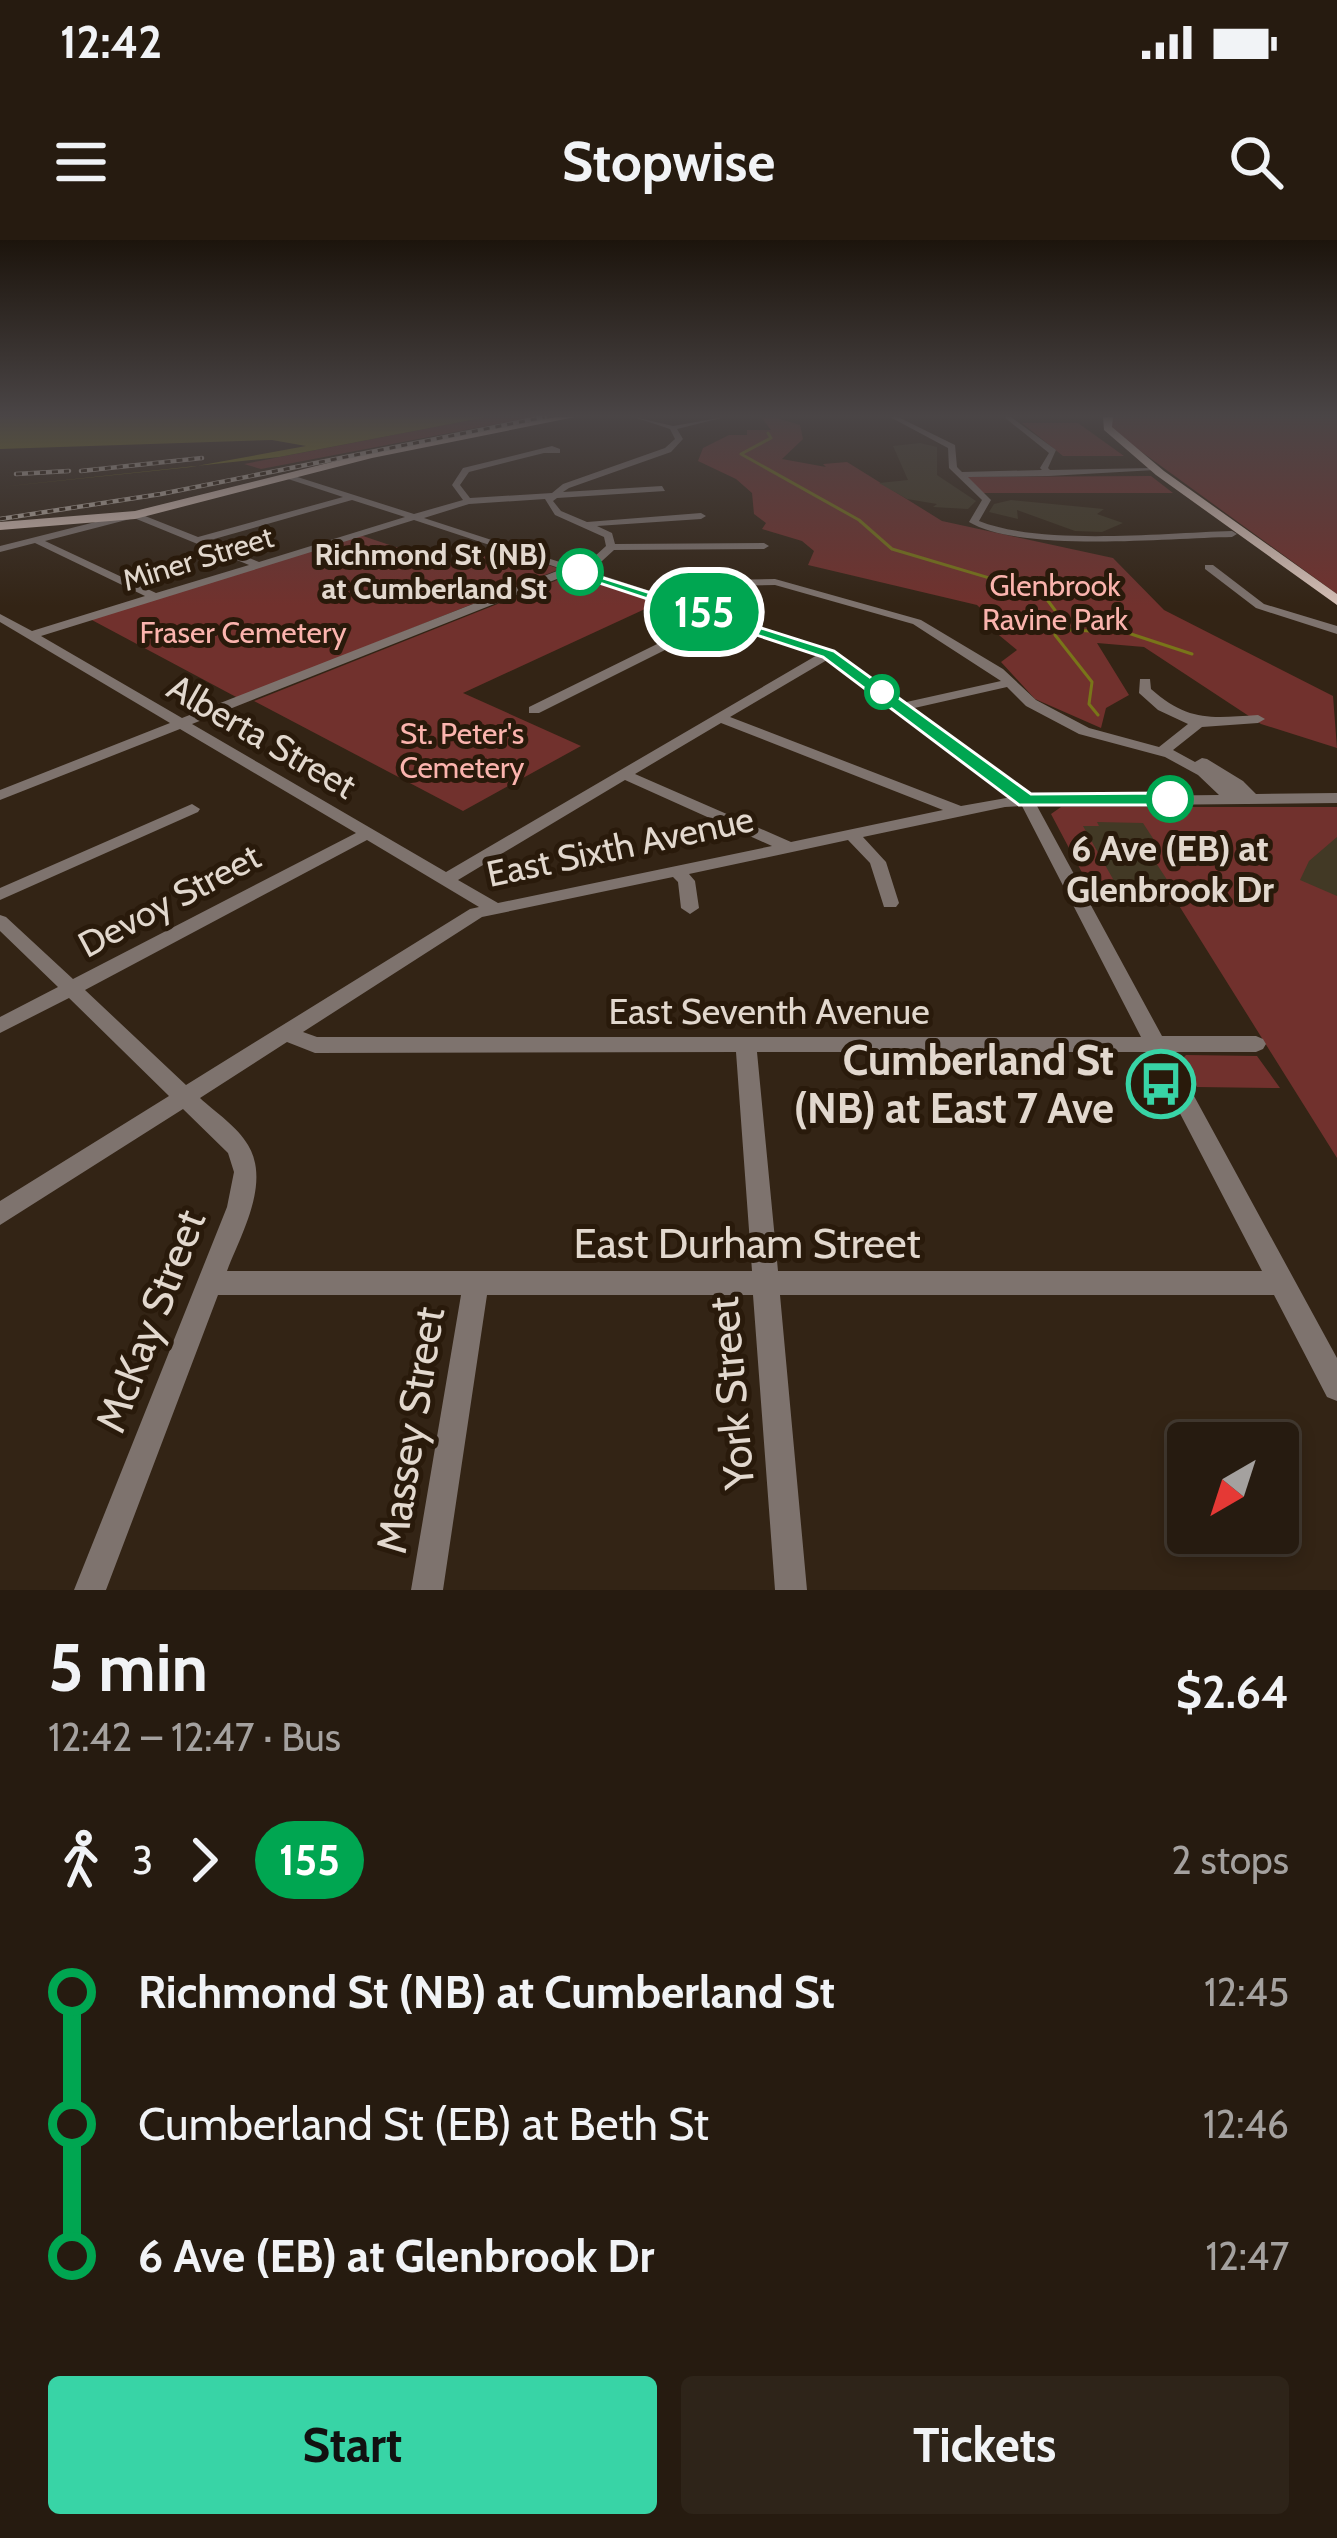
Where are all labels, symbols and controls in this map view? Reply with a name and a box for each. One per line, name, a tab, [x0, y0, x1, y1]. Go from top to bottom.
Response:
text: 12:42	[60, 15, 162, 69]
icon: menu	[48, 129, 114, 195]
text: Stopwise	[562, 129, 775, 195]
icon: search	[1223, 129, 1289, 195]
street label: Miner Street	[118, 518, 278, 599]
place label: Richmond St (NB) at Cumberland St	[315, 536, 547, 607]
marker: Richmond St (NB) at Cumberland St	[558, 550, 602, 594]
park label: Glenbrook Ravine Park	[982, 567, 1128, 638]
line badge: 155	[635, 573, 773, 651]
text: 155	[674, 586, 734, 638]
park label: Fraser Cemetery	[139, 614, 347, 651]
street label: Alberta Street	[160, 664, 364, 808]
unlabelled marker	[866, 676, 898, 708]
park label: St. Peter's Cemetery	[399, 715, 525, 786]
marker: 6 Ave (EB) at Glenbrook Dr	[1148, 777, 1192, 821]
street label: East Sixth Avenue	[483, 796, 757, 896]
place label: 6 Ave (EB) at Glenbrook Dr	[1066, 826, 1274, 911]
street label: Devoy Street	[70, 834, 268, 966]
street label: East Seventh Avenue	[608, 989, 930, 1033]
place label: Cumberland St (NB) at East 7 Ave	[794, 1034, 1114, 1134]
bus stop icon: Cumberland St (NB) at East 7 Ave	[1126, 1049, 1196, 1119]
street label: McKay Street	[84, 1202, 216, 1440]
street label: East Durham Street	[573, 1217, 921, 1269]
street label: York Street	[697, 1295, 765, 1492]
street label: Massey Street	[365, 1303, 455, 1557]
north arrow	[1167, 1422, 1299, 1554]
map controls	[1167, 1422, 1299, 1554]
text: 5 min	[48, 1627, 208, 1708]
text: $2.64	[1176, 1665, 1289, 1719]
text: 12:42 – 12:47 · Bus	[48, 1713, 341, 1761]
icon: walk	[48, 1827, 114, 1893]
icon: forward	[171, 1827, 237, 1893]
text: 155	[279, 1834, 340, 1886]
text: 3	[132, 1836, 153, 1884]
text: 2 stops	[1171, 1836, 1289, 1884]
text: Richmond St (NB) at Cumberland St	[138, 1965, 835, 2019]
text: 12:45	[1204, 1968, 1289, 2016]
text: Cumberland St (EB) at Beth St	[138, 2097, 709, 2151]
text: 12:46	[1203, 2100, 1289, 2148]
text: 6 Ave (EB) at Glenbrook Dr	[138, 2229, 654, 2283]
text: 12:47	[1206, 2232, 1289, 2280]
button: Start	[48, 2376, 657, 2514]
button: Tickets	[681, 2376, 1289, 2514]

